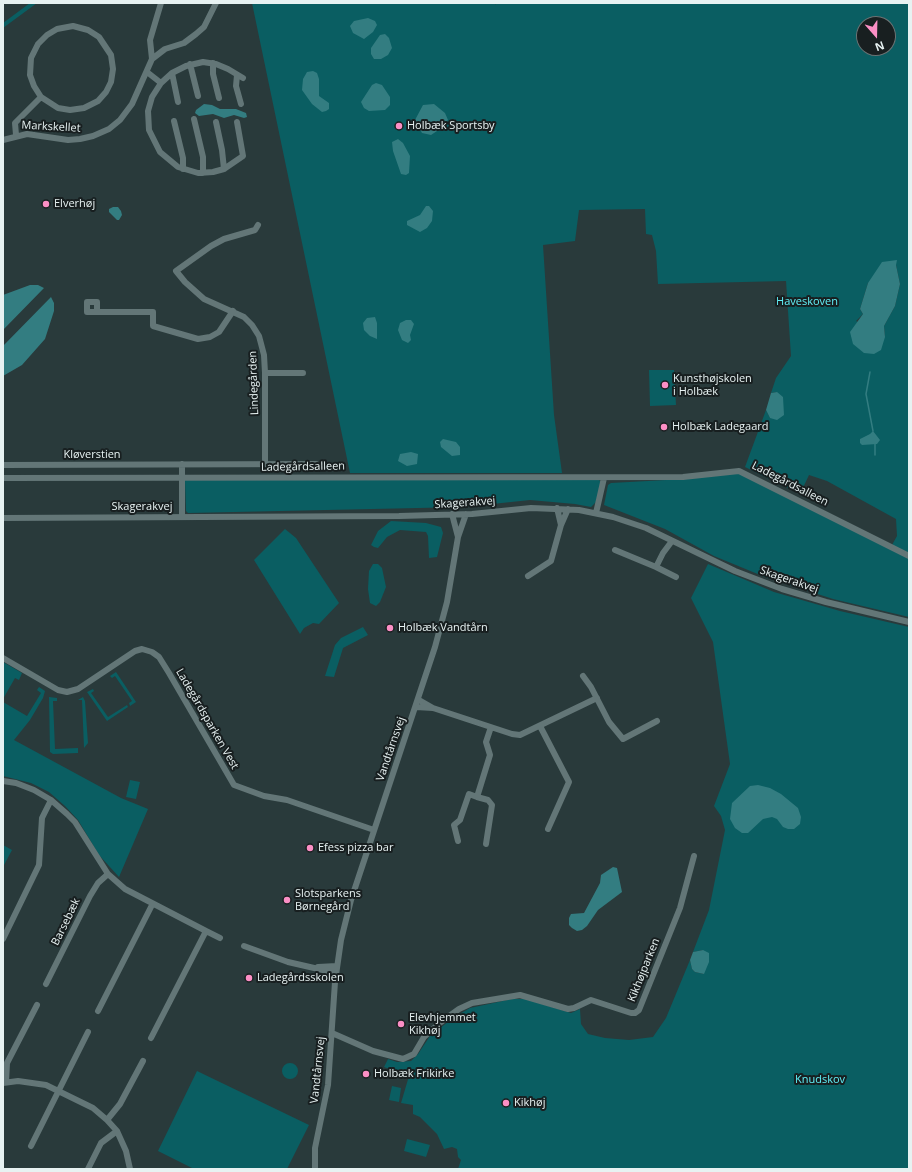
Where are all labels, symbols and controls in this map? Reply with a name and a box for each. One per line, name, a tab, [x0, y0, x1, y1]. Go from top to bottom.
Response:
north arrow	[856, 16, 896, 56]
text: N	[873, 38, 887, 55]
street label: Markskellet	[21, 119, 81, 135]
place label: Holbæk Sportsby	[407, 119, 495, 133]
marker: Holbæk Sportsby	[394, 121, 404, 131]
place label: Elverhøj	[54, 197, 95, 211]
marker: Elverhøj	[41, 199, 51, 209]
park label: Haveskoven	[776, 295, 838, 309]
street label: Lindegården	[246, 351, 262, 415]
place label: Kunsthøjskolen i Holbæk	[673, 372, 752, 398]
marker: Kunsthøjskolen i Holbæk	[660, 380, 670, 390]
place label: Holbæk Ladegaard	[672, 420, 769, 434]
marker: Holbæk Ladegaard	[659, 422, 669, 432]
street label: Kløverstien	[63, 448, 121, 462]
street label: Ladegårdsalleen	[750, 459, 830, 509]
street label: Ladegårdsalleen	[261, 460, 345, 474]
street label: Skagerakvej	[434, 494, 496, 512]
street label: Skagerakvej	[112, 500, 172, 514]
street label: Skagerakvej	[758, 564, 820, 596]
place label: Holbæk Vandtårn	[398, 621, 488, 635]
marker: Holbæk Vandtårn	[385, 623, 395, 633]
street label: Ladegårdsparken Vest	[173, 666, 241, 772]
street label: Vandtårnsvej	[374, 715, 408, 783]
place label: Efess pizza bar	[318, 841, 393, 855]
marker: Efess pizza bar	[305, 843, 315, 853]
place label: Slotsparkens Børnegård	[295, 887, 361, 913]
marker: Slotsparkens Børnegård	[282, 895, 292, 905]
street label: Barsebæk	[49, 896, 83, 948]
street label: Kikhøjparken	[625, 936, 663, 1004]
place label: Ladegårdsskolen	[257, 971, 344, 985]
marker: Ladegårdsskolen	[244, 973, 254, 983]
place label: Elevhjemmet Kikhøj	[409, 1011, 476, 1037]
marker: Elevhjemmet Kikhøj	[396, 1019, 406, 1029]
street label: Vandtårnsvej	[308, 1036, 328, 1104]
place label: Holbæk Frikirke	[374, 1067, 454, 1081]
marker: Holbæk Frikirke	[361, 1069, 371, 1079]
park label: Knudskov	[795, 1073, 845, 1087]
place label: Kikhøj	[514, 1096, 545, 1110]
marker: Kikhøj	[501, 1098, 511, 1108]

